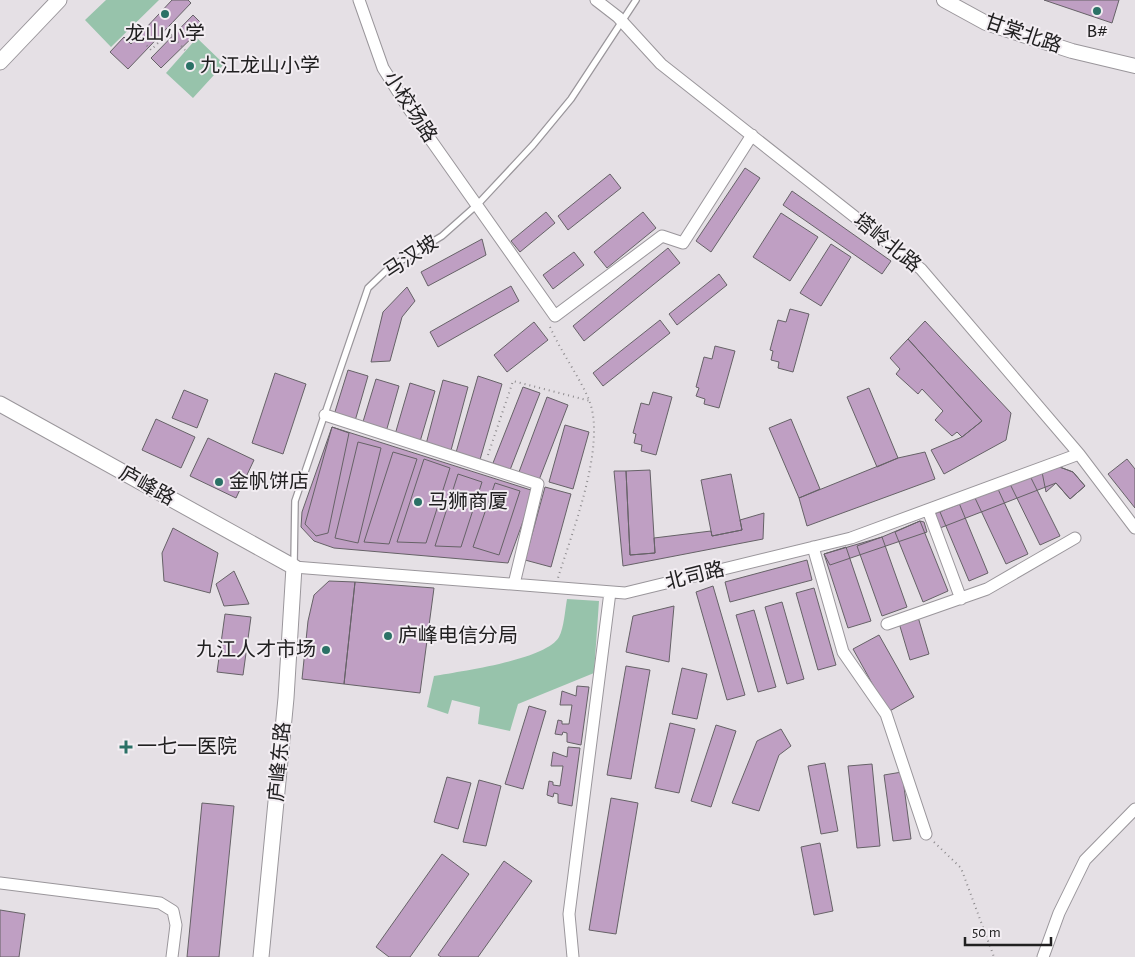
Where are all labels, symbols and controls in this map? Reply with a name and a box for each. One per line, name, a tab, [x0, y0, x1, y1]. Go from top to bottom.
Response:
marker: B#	[1091, 5, 1103, 17]
marker: 龙山小学	[159, 8, 171, 20]
street label: 甘棠北路	[982, 11, 1064, 56]
place label: B#	[1086, 21, 1108, 41]
place label: 龙山小学	[125, 23, 205, 44]
place label: 九江龙山小学	[200, 55, 320, 76]
marker: 九江龙山小学	[184, 60, 196, 72]
street label: 小校场路	[380, 67, 441, 146]
street label: 塔岭北路	[850, 209, 926, 276]
street label: 马汉坡	[380, 231, 441, 282]
street label: 庐峰路	[116, 461, 179, 509]
place label: 金帆饼店	[229, 471, 309, 492]
marker: 金帆饼店	[213, 476, 225, 488]
place label: 马狮商厦	[428, 491, 508, 512]
marker: 马狮商厦	[412, 496, 424, 508]
street label: 北司路	[663, 558, 727, 593]
place label: 庐峰电信分局	[398, 624, 518, 646]
marker: 庐峰电信分局	[382, 630, 394, 642]
place label: 九江人才市场	[196, 639, 316, 660]
marker: 九江人才市场	[320, 644, 332, 656]
street label: 庐峰东路	[265, 721, 293, 803]
place label: 一七一医院	[137, 736, 237, 757]
marker: 一七一医院	[119, 740, 133, 754]
scale bar	[965, 914, 1051, 946]
text: 50 m	[972, 925, 1001, 940]

